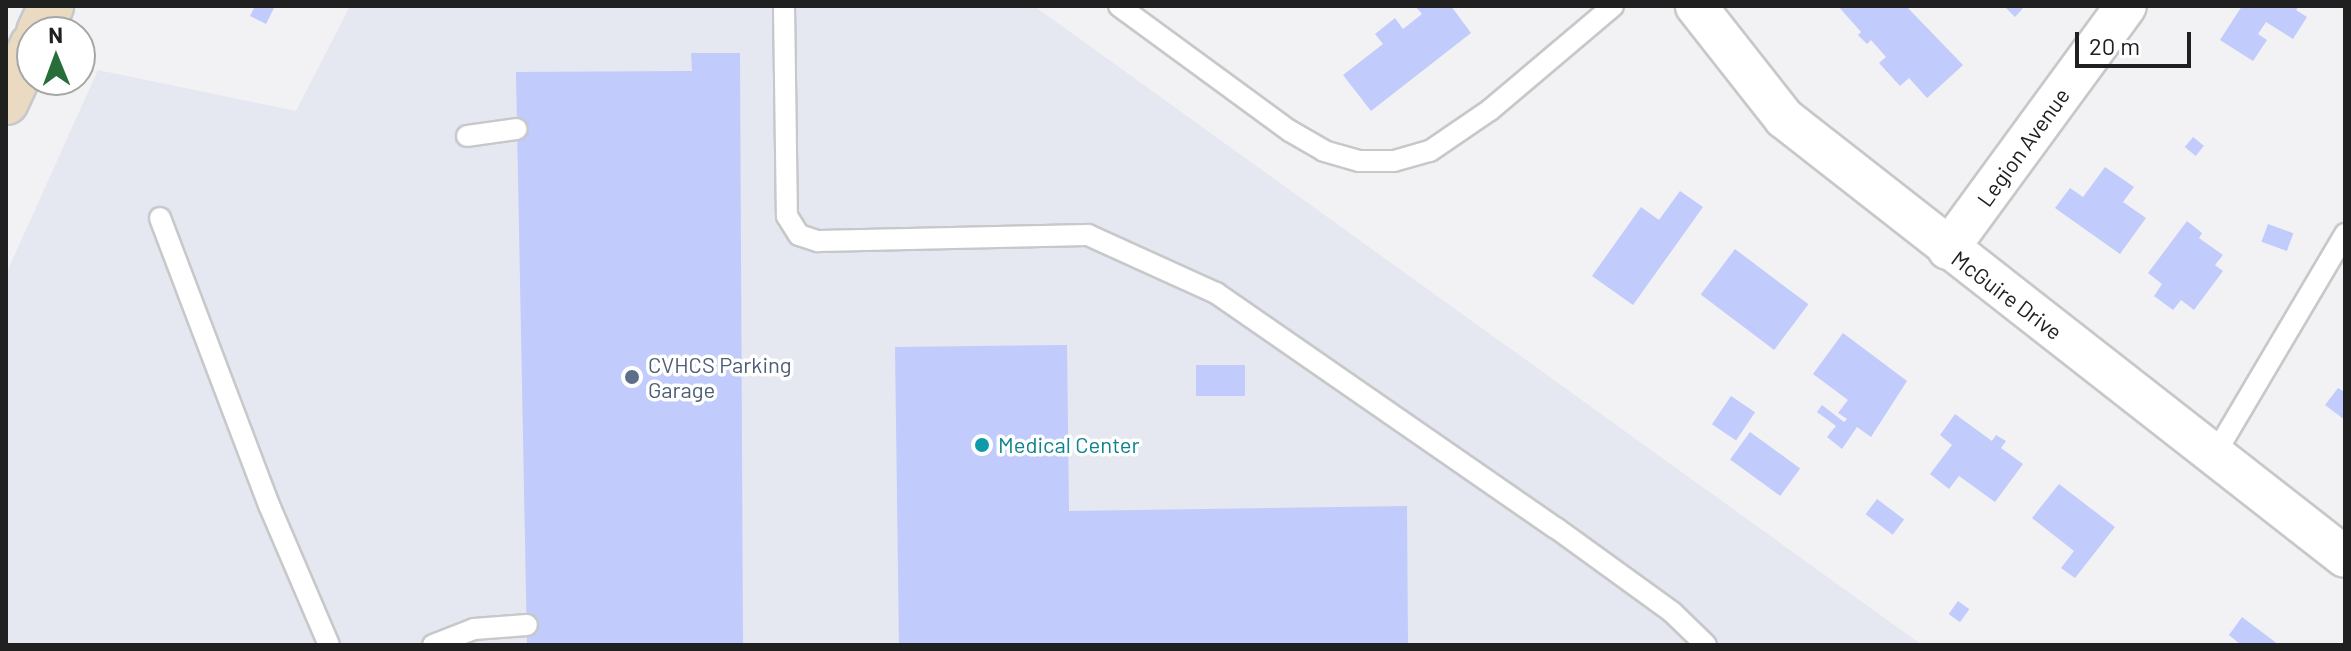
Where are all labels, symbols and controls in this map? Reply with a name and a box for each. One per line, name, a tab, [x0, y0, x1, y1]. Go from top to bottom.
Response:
north arrow	[16, 16, 96, 96]
scale bar	[2079, 16, 2195, 66]
text: N	[48, 21, 63, 47]
text: 20 m	[2089, 31, 2140, 60]
street label: Legion Avenue	[1971, 83, 2075, 211]
street label: McGuire Drive	[1947, 245, 2067, 345]
place label: CVHCS Parking Garage	[648, 351, 792, 402]
marker: CVHCS Parking Garage	[623, 368, 641, 386]
place label: Medical Center	[998, 432, 1140, 458]
marker: Medical Center	[973, 436, 991, 454]

